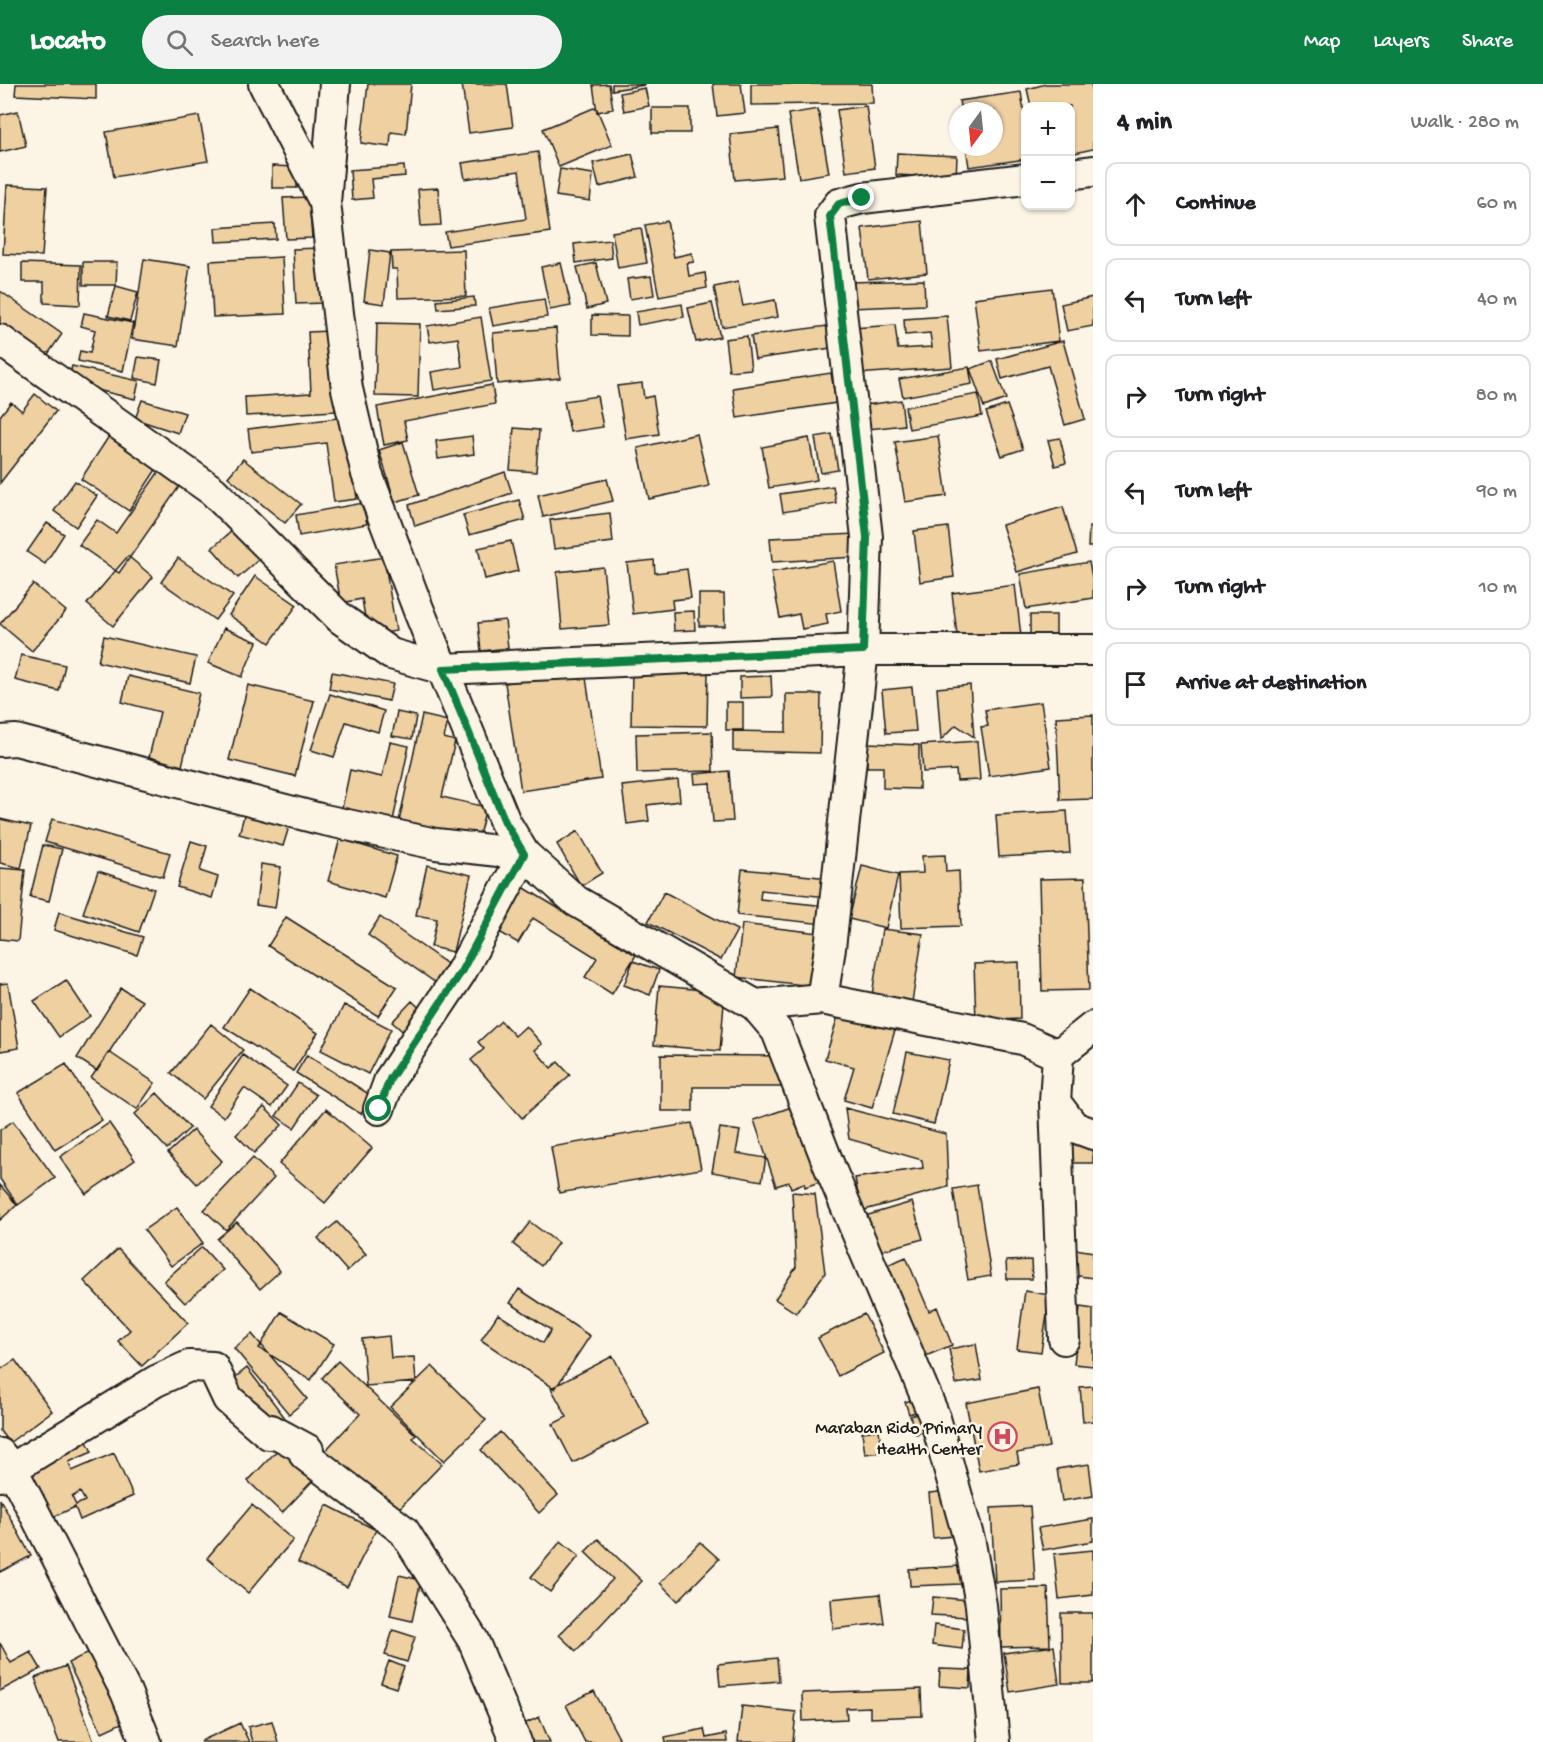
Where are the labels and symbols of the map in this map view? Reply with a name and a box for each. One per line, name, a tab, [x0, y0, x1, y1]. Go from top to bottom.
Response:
north arrow	[949, 102, 1003, 156]
route end	[848, 184, 874, 210]
route start	[365, 1095, 391, 1121]
place label: Maraban Rido Primary Health Center	[815, 1419, 984, 1461]
hospital icon: Maraban Rido Primary Health Center	[987, 1421, 1019, 1453]

